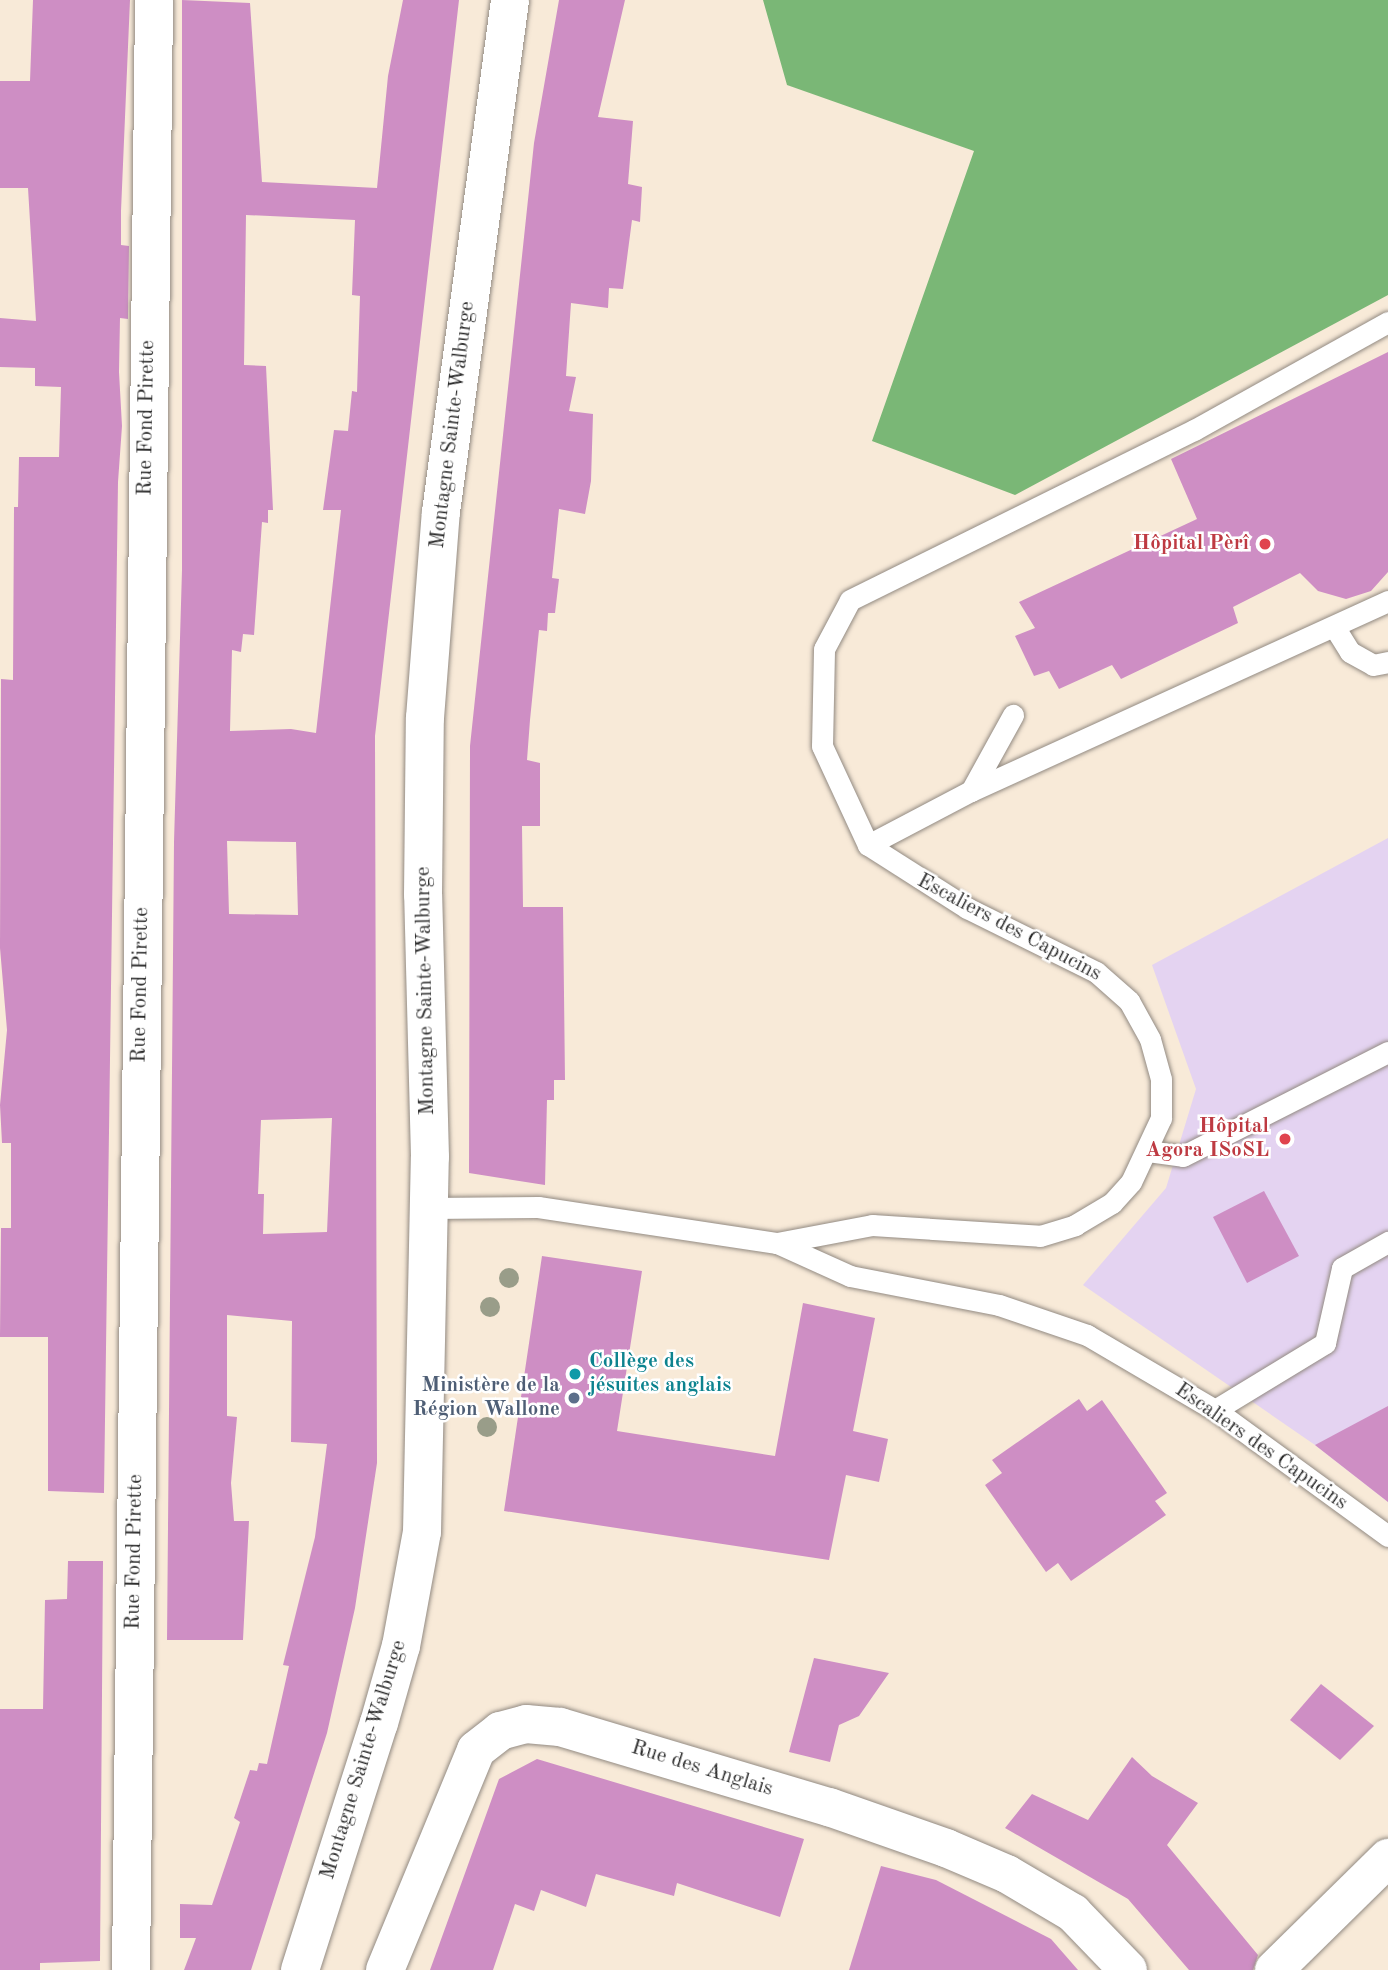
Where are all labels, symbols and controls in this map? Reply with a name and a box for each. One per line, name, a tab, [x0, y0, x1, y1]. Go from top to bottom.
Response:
street label: Montagne Sainte-Walburge	[425, 300, 481, 550]
street label: Rue Fond Pirette	[133, 340, 161, 496]
place label: Hôpital Pèrî	[1133, 531, 1249, 557]
marker: Hôpital Pèrî	[1255, 534, 1275, 554]
street label: Montagne Sainte-Walburge	[411, 866, 441, 1116]
street label: Escaliers des Capucins	[913, 869, 1105, 987]
street label: Rue Fond Pirette	[127, 907, 155, 1063]
place label: Hôpital Agora ISoSL	[1145, 1114, 1269, 1164]
marker: Hôpital Agora ISoSL	[1275, 1129, 1295, 1149]
place label: Collège des jésuites anglais	[589, 1349, 731, 1399]
marker: Collège des jésuites anglais	[567, 1366, 583, 1382]
place label: Ministère de la Région Wallone	[412, 1373, 560, 1423]
street label: Escaliers des Capucins	[1170, 1378, 1352, 1516]
marker: Ministère de la Région Wallone	[566, 1390, 582, 1406]
street label: Rue Fond Pirette	[121, 1474, 149, 1630]
street label: Montagne Sainte-Walburge	[316, 1637, 412, 1883]
street label: Rue des Anglais	[628, 1735, 776, 1803]

